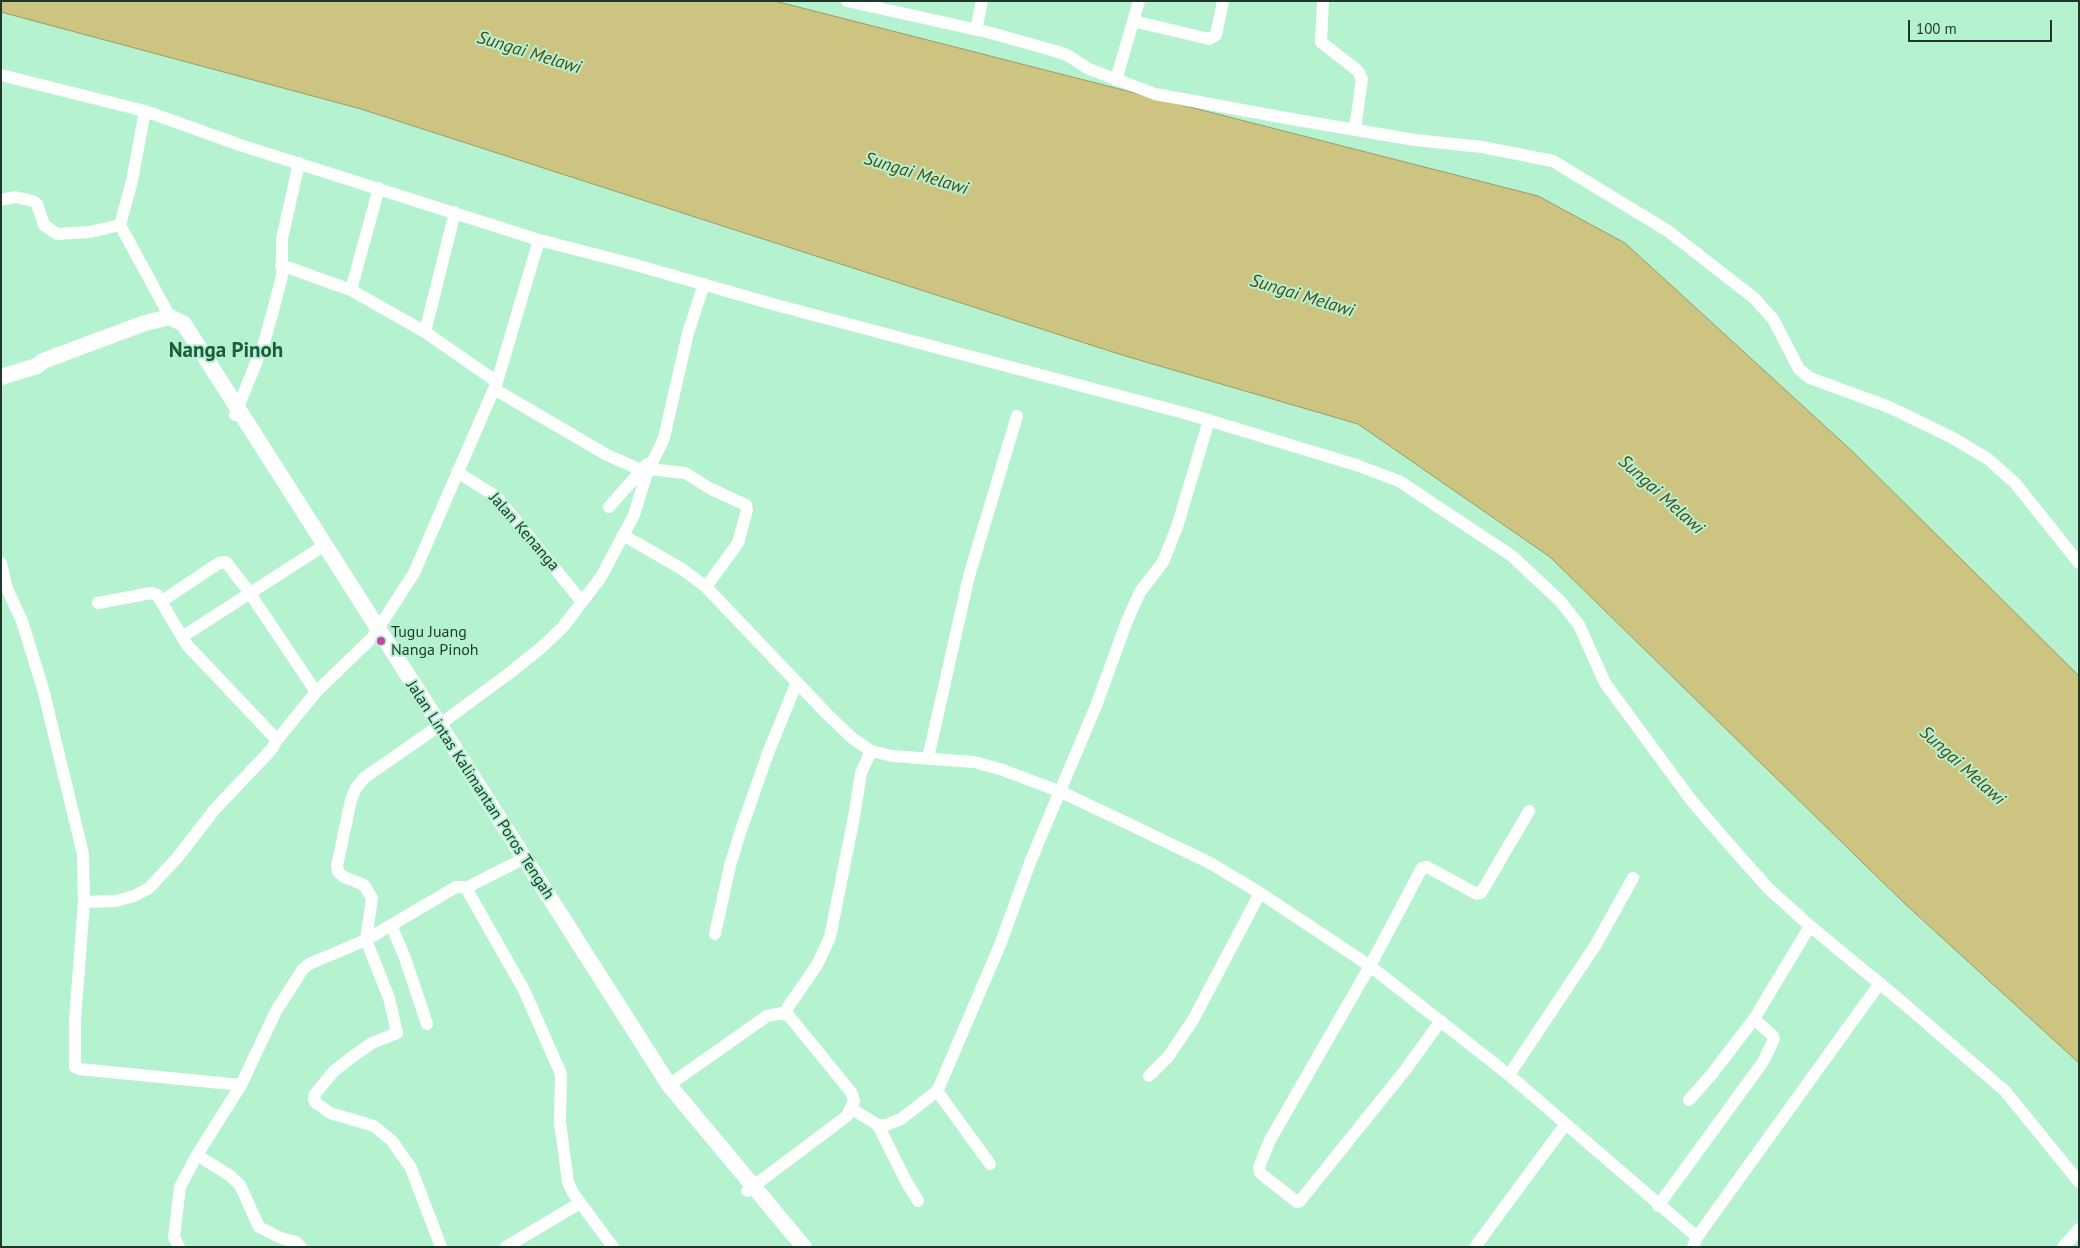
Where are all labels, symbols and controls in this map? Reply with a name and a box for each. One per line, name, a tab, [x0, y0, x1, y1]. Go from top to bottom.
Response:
scale bar	[1910, 10, 2054, 42]
text: 100 m	[1916, 19, 1957, 38]
water label: Sungai Melawi	[474, 27, 584, 79]
water label: Sungai Melawi	[861, 148, 971, 200]
water label: Sungai Melawi	[1247, 270, 1357, 322]
district label: Nanga Pinoh	[169, 338, 283, 364]
water label: Sungai Melawi	[1614, 451, 1708, 539]
street label: Jalan Kenanga	[485, 489, 563, 575]
place label: Tugu Juang Nanga Pinoh	[391, 622, 479, 660]
marker: Tugu Juang Nanga Pinoh	[375, 635, 387, 647]
street label: Jalan Lintas Kalimantan Poros Tengah	[402, 677, 558, 903]
water label: Sungai Melawi	[1915, 722, 2009, 810]

